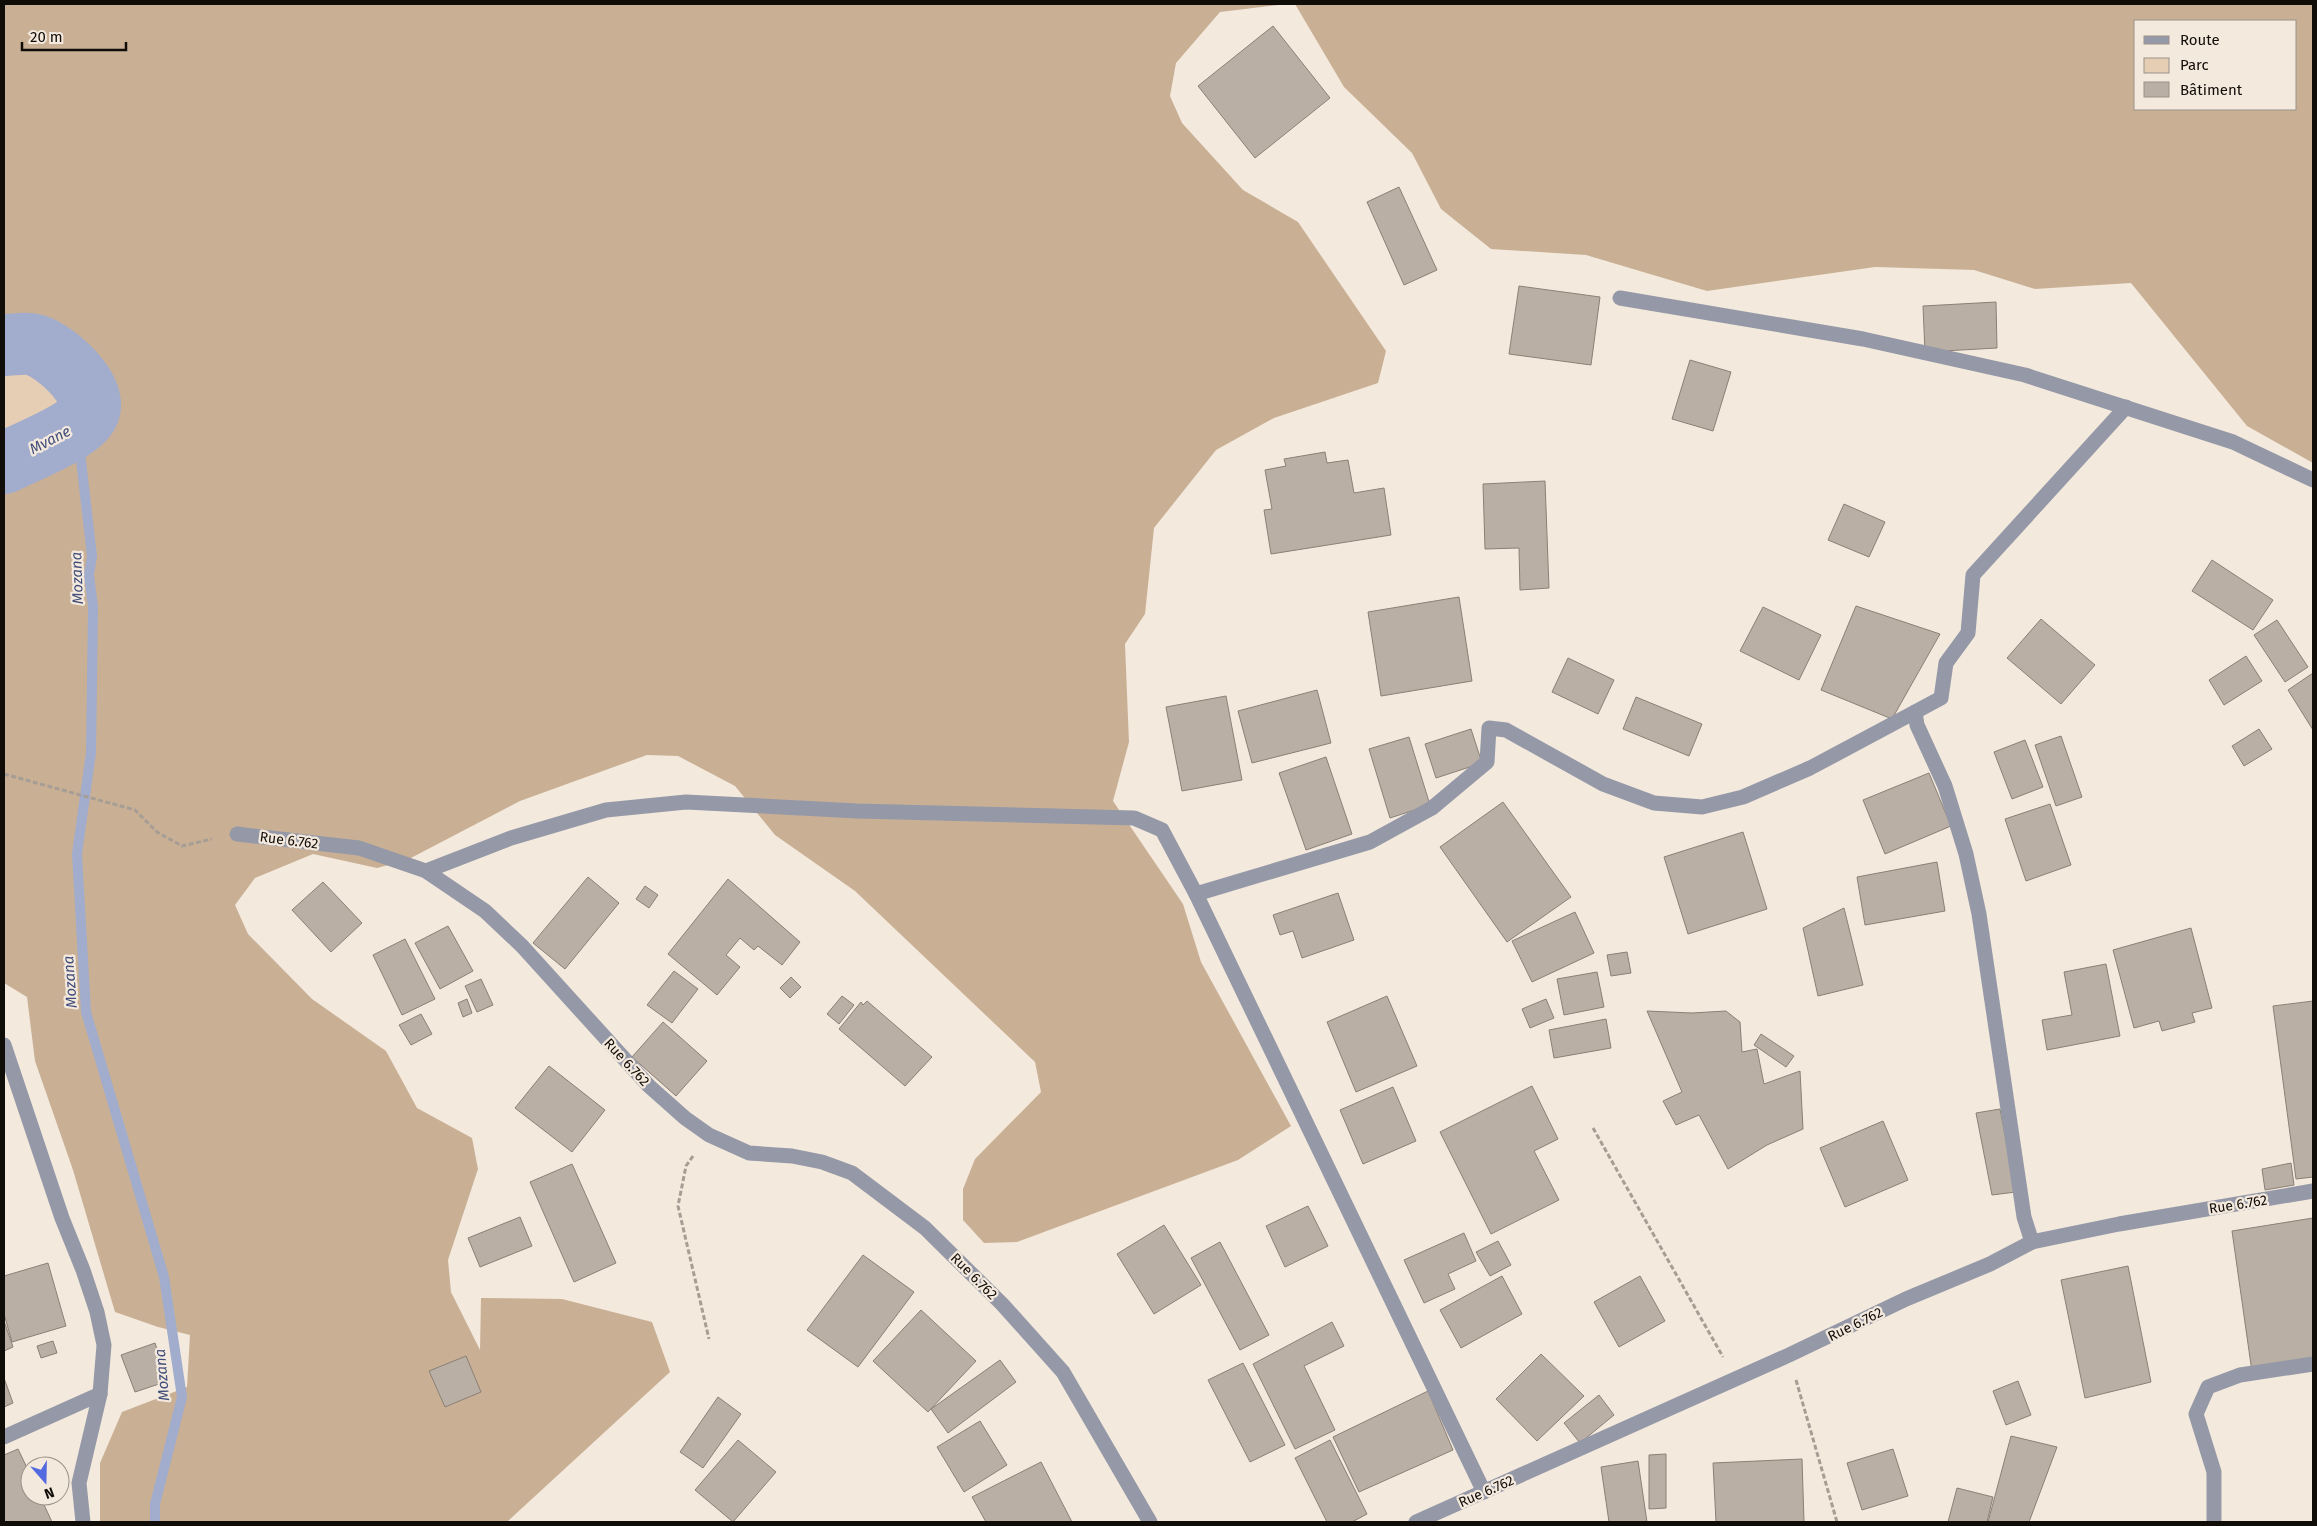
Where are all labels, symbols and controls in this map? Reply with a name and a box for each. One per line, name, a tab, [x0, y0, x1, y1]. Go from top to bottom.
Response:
scale bar	[22, 20, 126, 52]
legend	[2134, 20, 2297, 110]
text: 20 m	[30, 28, 63, 46]
text: Route	[2180, 31, 2220, 49]
text: Parc	[2180, 56, 2209, 74]
text: Bâtiment	[2180, 81, 2243, 99]
water label: Mvane	[26, 422, 74, 458]
water label: Mozana	[67, 552, 87, 604]
street label: Rue 6.762	[259, 828, 319, 853]
water label: Mozana	[59, 955, 81, 1009]
street label: Rue 6.762	[600, 1035, 653, 1090]
street label: Rue 6.762	[2208, 1191, 2269, 1217]
street label: Rue 6.762	[947, 1250, 1001, 1303]
street label: Rue 6.762	[1825, 1304, 1885, 1345]
water label: Mozana	[151, 1348, 173, 1402]
north arrow	[20, 1456, 70, 1506]
street label: Rue 6.762	[1456, 1472, 1517, 1511]
text: N	[42, 1483, 57, 1502]

